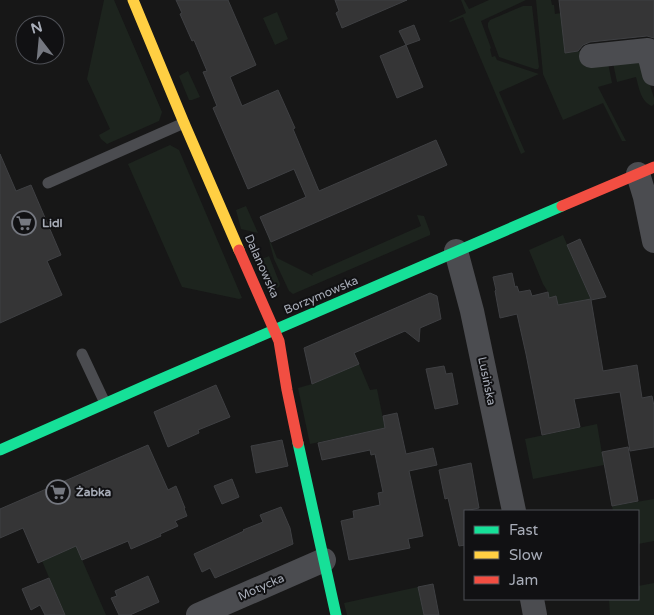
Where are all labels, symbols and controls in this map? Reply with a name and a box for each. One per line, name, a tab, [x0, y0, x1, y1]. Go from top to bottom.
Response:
north arrow	[15, 15, 65, 65]
text: N	[29, 18, 44, 38]
supermarket icon: Lidl	[11, 210, 37, 236]
place label: Lidl	[42, 216, 62, 230]
street label: Dalanowska	[242, 232, 282, 300]
street label: Borzymowska	[282, 273, 360, 317]
street label: Lusińska	[475, 355, 499, 407]
supermarket icon: Żabka	[45, 479, 71, 505]
place label: Żabka	[76, 485, 111, 499]
legend	[464, 510, 639, 600]
text: Fast	[509, 521, 539, 539]
text: Slow	[509, 546, 543, 564]
street label: Motycka	[236, 571, 286, 603]
text: Jam	[509, 571, 538, 589]

